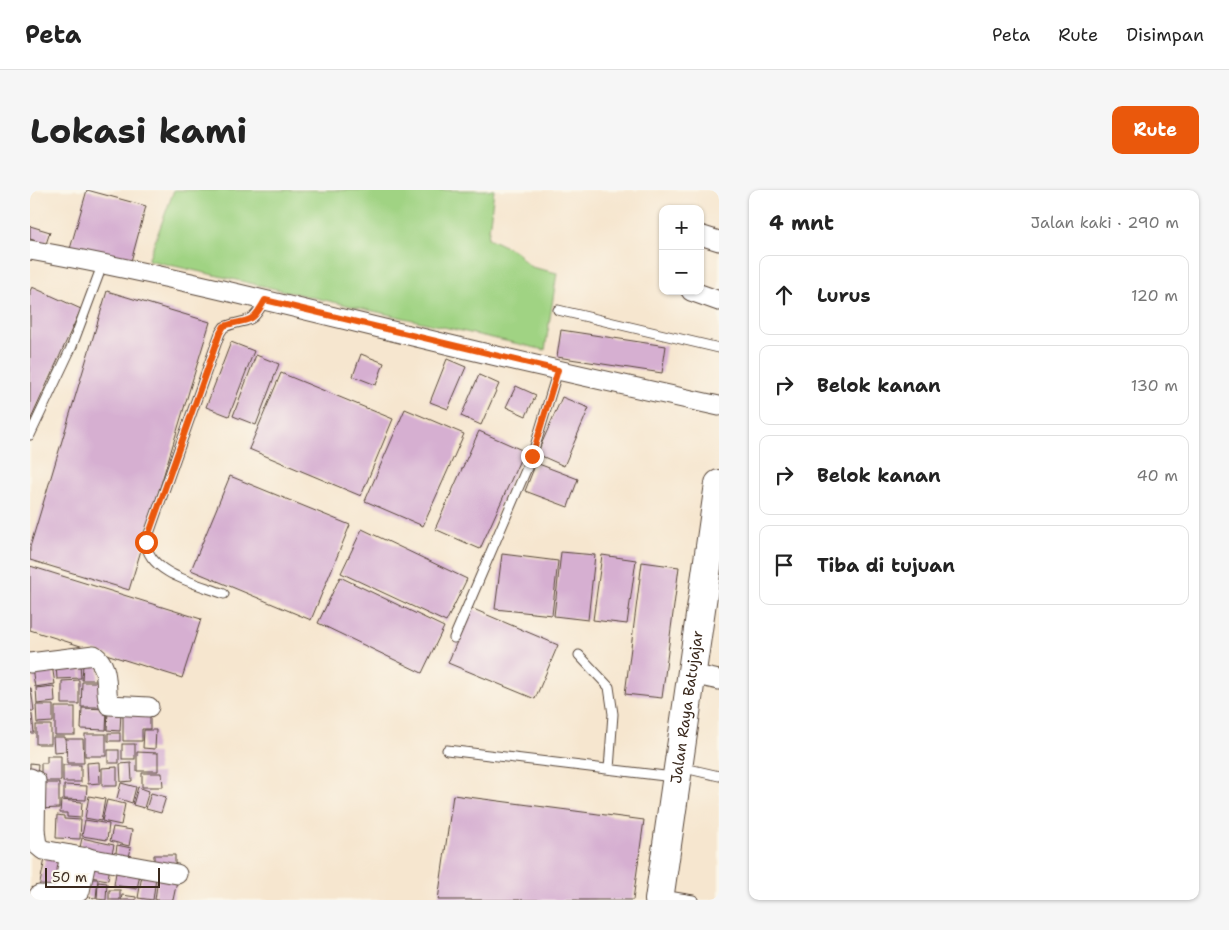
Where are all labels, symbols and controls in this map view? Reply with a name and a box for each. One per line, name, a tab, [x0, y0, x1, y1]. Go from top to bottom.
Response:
text: Peta	[25, 19, 81, 51]
text: Peta	[992, 23, 1030, 47]
text: Rute	[1058, 23, 1098, 47]
text: Disimpan	[1126, 23, 1204, 47]
button: Rute	[1112, 106, 1199, 154]
text: Lokasi kami	[30, 107, 247, 154]
map controls	[659, 205, 704, 295]
button: +	[659, 205, 704, 250]
text: 4 mnt	[769, 209, 834, 237]
text: Jalan kaki · 290 m	[1031, 212, 1179, 233]
button: −	[659, 250, 704, 295]
icon: ahead	[770, 281, 798, 309]
text: Lurus	[817, 283, 871, 308]
text: 120 m	[1131, 285, 1178, 306]
icon: right	[770, 371, 798, 399]
text: Belok kanan	[817, 373, 941, 398]
text: 130 m	[1131, 375, 1178, 396]
route end	[521, 445, 544, 468]
icon: right	[770, 461, 798, 489]
text: Belok kanan	[817, 463, 941, 488]
text: 40 m	[1136, 465, 1178, 486]
route start	[135, 531, 158, 554]
icon: arrive	[770, 551, 798, 579]
text: Tiba di tujuan	[817, 553, 955, 578]
street label: Jalan Raya Batujajar	[666, 629, 708, 785]
scale bar	[45, 865, 160, 888]
text: 50 m	[52, 868, 87, 886]

